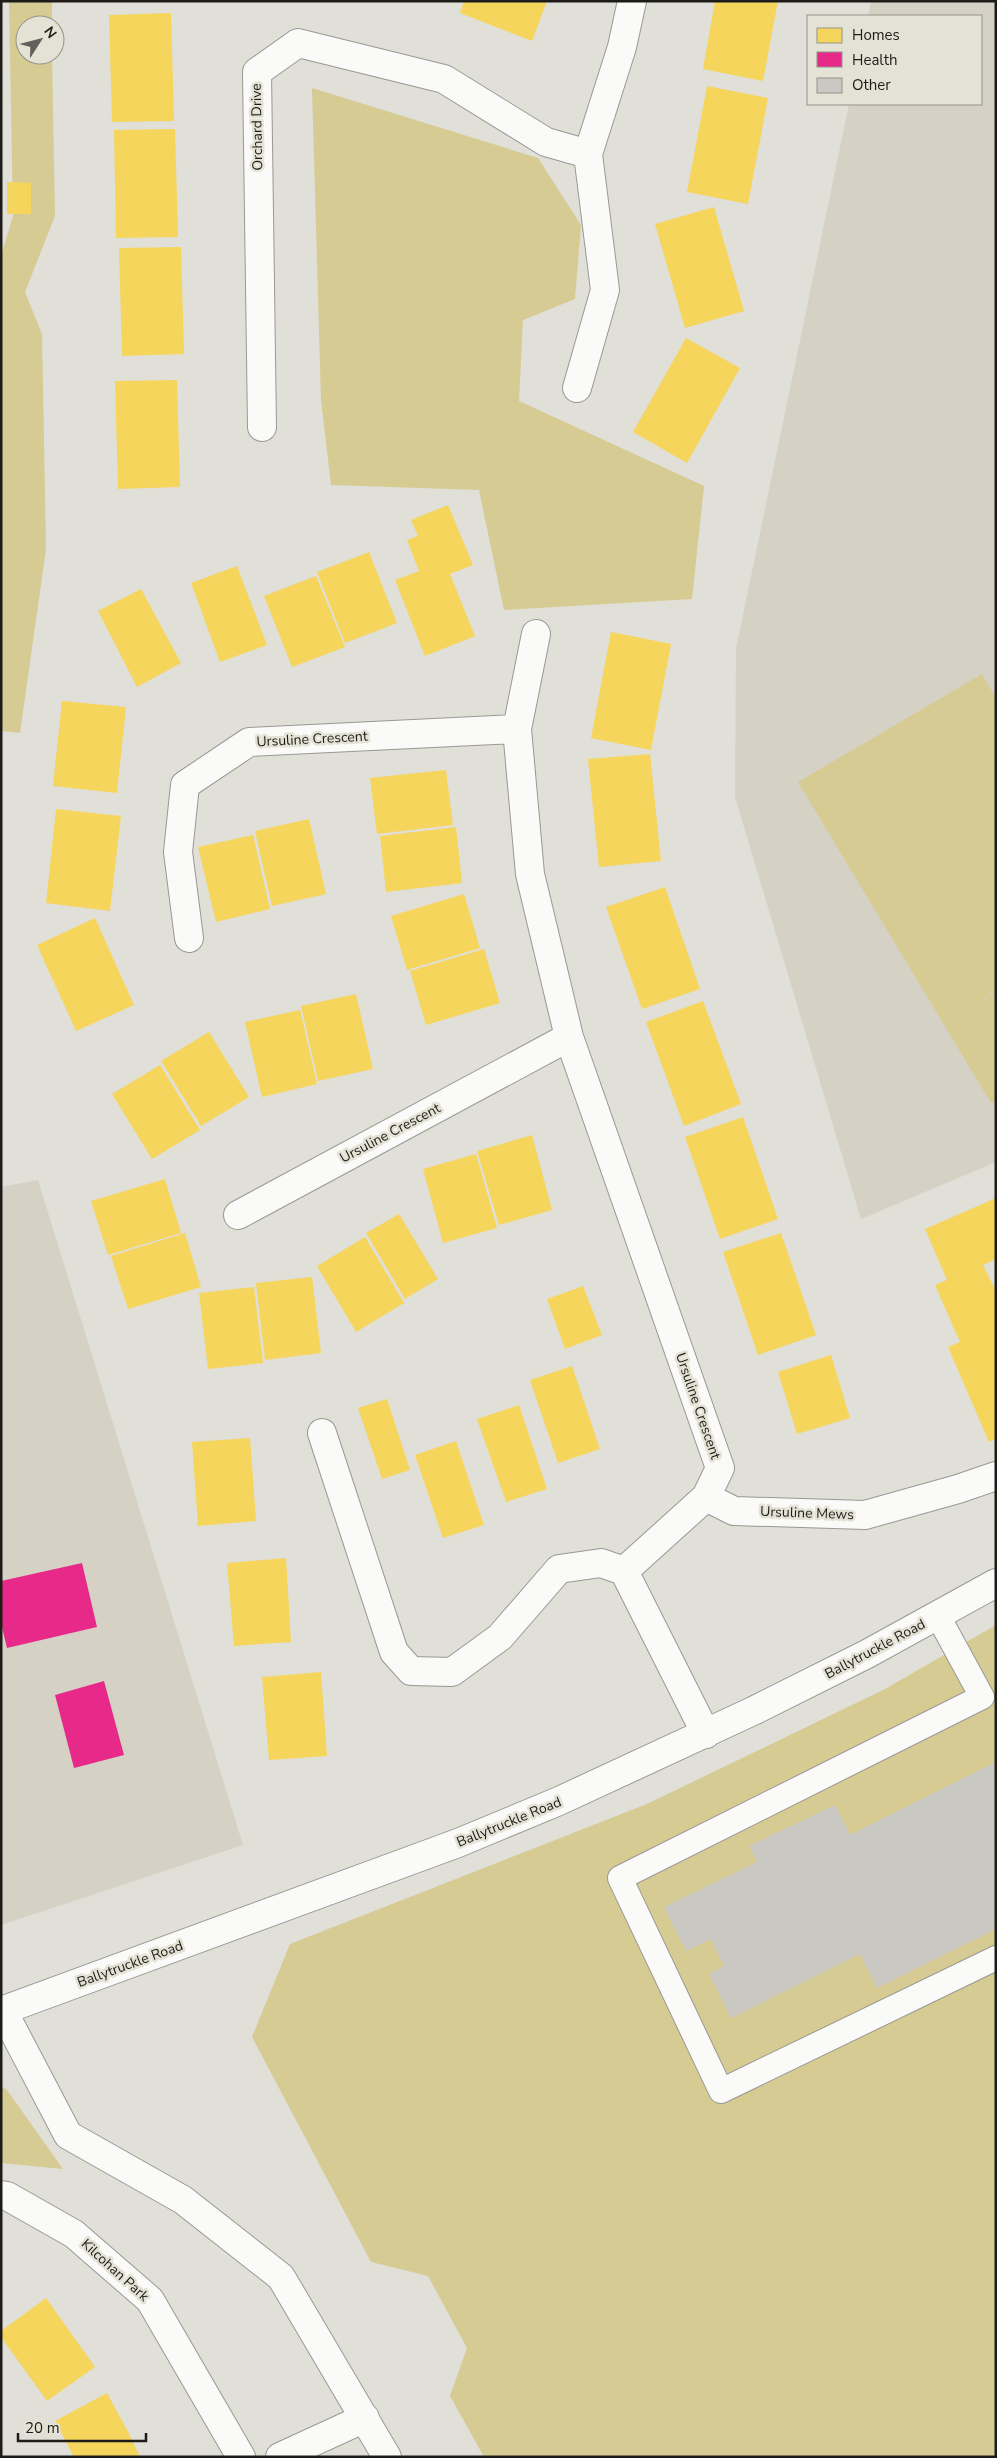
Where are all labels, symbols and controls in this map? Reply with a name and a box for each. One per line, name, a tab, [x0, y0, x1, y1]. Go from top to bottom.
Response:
north arrow	[15, 15, 65, 65]
legend	[807, 15, 982, 105]
text: N	[39, 23, 61, 42]
text: Homes	[852, 25, 900, 45]
text: Health	[852, 50, 897, 70]
text: Other	[852, 75, 891, 95]
street label: Orchard Drive	[247, 83, 267, 171]
street label: Ursuline Crescent	[256, 727, 368, 751]
street label: Ursuline Crescent	[336, 1098, 444, 1168]
street label: Ursuline Crescent	[671, 1350, 725, 1462]
street label: Ursuline Mews	[760, 1502, 854, 1524]
street label: Ballytruckle Road	[821, 1614, 929, 1684]
street label: Ballytruckle Road	[454, 1792, 564, 1852]
street label: Ballytruckle Road	[74, 1936, 186, 1992]
street label: Kilcohan Park	[77, 2234, 154, 2306]
scale bar	[18, 2410, 145, 2442]
text: 20 m	[25, 2418, 60, 2438]

